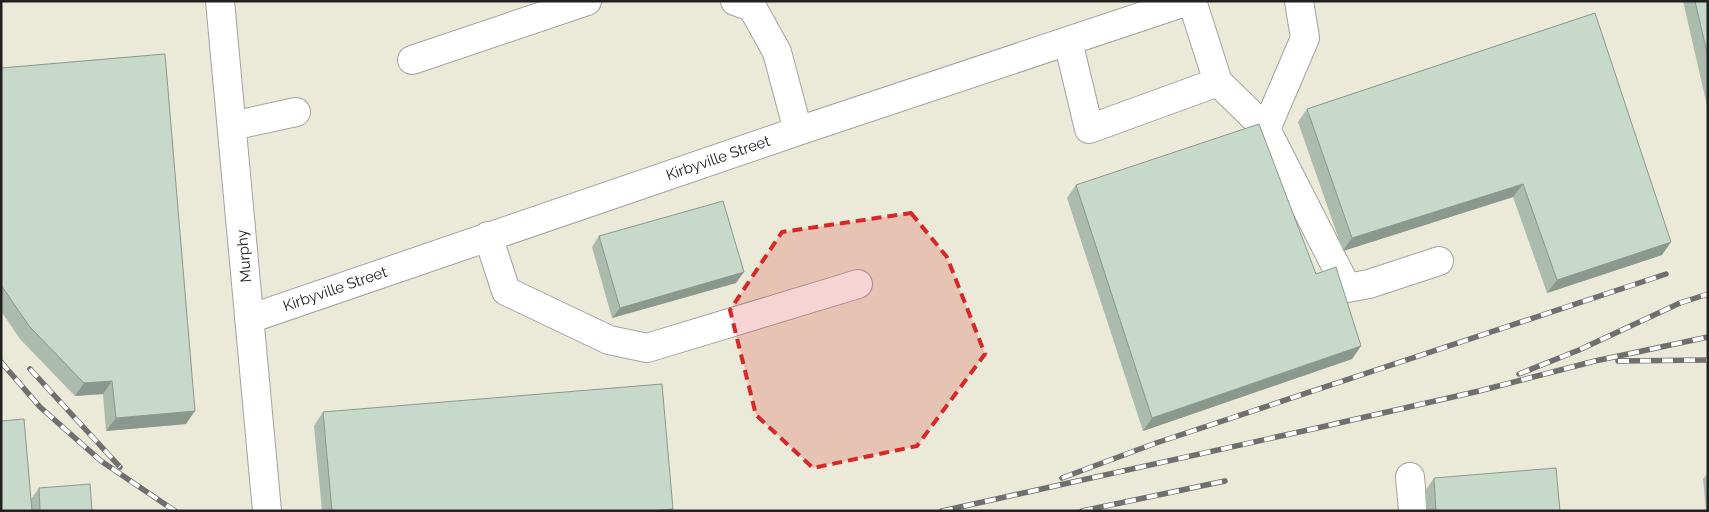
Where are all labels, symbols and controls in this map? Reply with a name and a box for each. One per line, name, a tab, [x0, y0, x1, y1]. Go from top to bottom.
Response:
street label: Kirbyville Street	[664, 132, 772, 184]
street label: Murphy	[233, 229, 255, 283]
street label: Kirbyville Street	[281, 263, 389, 315]

